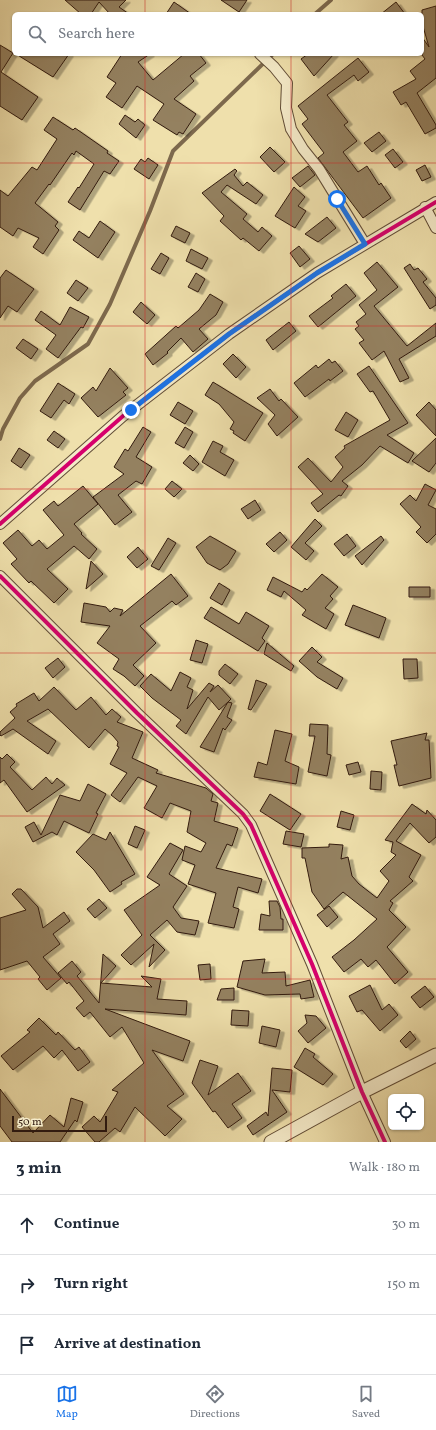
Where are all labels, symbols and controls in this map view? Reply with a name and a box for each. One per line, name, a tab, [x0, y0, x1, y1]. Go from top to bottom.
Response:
search box	[12, 12, 424, 56]
icon: search	[26, 23, 48, 45]
text: Search here	[58, 24, 135, 45]
route start	[328, 190, 346, 208]
route end	[122, 401, 140, 419]
map controls	[388, 1094, 424, 1130]
button: locate	[388, 1094, 424, 1130]
scale bar	[12, 1114, 107, 1133]
text: 50 m	[18, 1115, 42, 1130]
text: 3 min	[16, 1157, 62, 1180]
text: Walk · 180 m	[349, 1159, 420, 1177]
icon: ahead	[16, 1214, 38, 1236]
text: Continue	[54, 1214, 119, 1235]
text: 30 m	[392, 1216, 420, 1234]
icon: right	[16, 1274, 38, 1296]
text: Turn right	[54, 1274, 128, 1295]
text: 150 m	[387, 1276, 420, 1294]
icon: arrive	[16, 1334, 38, 1356]
text: Arrive at destination	[54, 1334, 201, 1355]
tab: Map	[56, 1383, 78, 1422]
tab: Directions	[190, 1383, 240, 1422]
tab: Saved	[352, 1383, 380, 1422]

